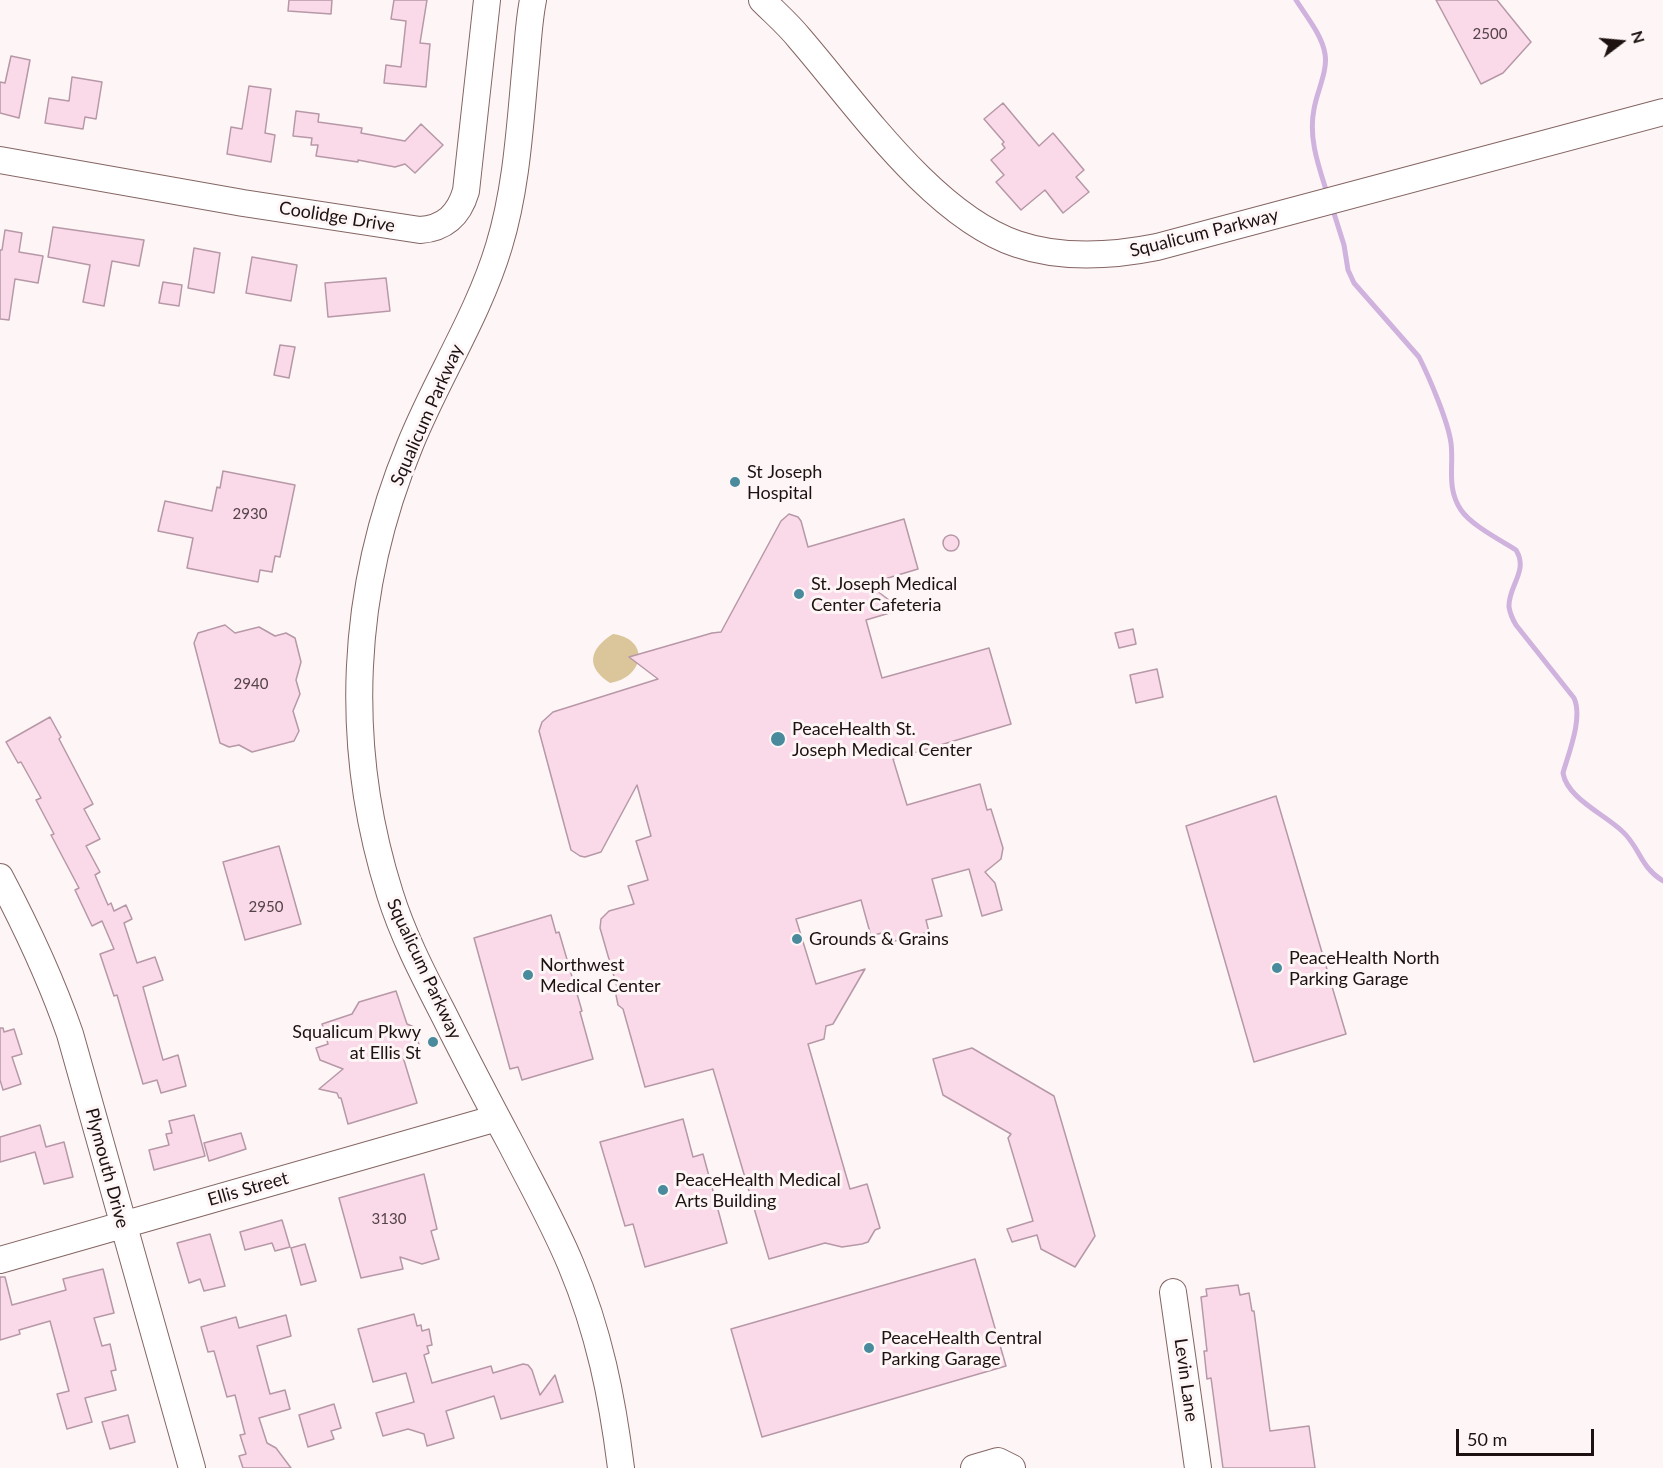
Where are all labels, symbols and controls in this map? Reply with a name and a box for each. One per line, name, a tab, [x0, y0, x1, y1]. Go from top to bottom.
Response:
north arrow	[1591, 12, 1651, 72]
house number: 2500	[1473, 25, 1507, 43]
text: N	[1628, 28, 1650, 45]
street label: Coolidge Drive	[277, 197, 397, 237]
street label: Squalicum Parkway	[1127, 204, 1281, 262]
street label: Squalicum Parkway	[386, 341, 468, 489]
place label: St Joseph Hospital	[747, 461, 822, 504]
marker: St Joseph Hospital	[728, 475, 742, 489]
house number: 2930	[233, 505, 267, 523]
place label: St. Joseph Medical Center Cafeteria	[811, 573, 957, 616]
marker: St. Joseph Medical Center Cafeteria	[792, 587, 806, 601]
house number: 2940	[234, 675, 268, 693]
place label: PeaceHealth St. Joseph Medical Center	[792, 718, 972, 760]
marker: PeaceHealth St. Joseph Medical Center	[769, 730, 787, 748]
street label: Squalicum Parkway	[382, 895, 466, 1043]
house number: 2950	[249, 898, 283, 916]
place label: Grounds & Grains	[809, 928, 949, 950]
marker: Grounds & Grains	[790, 932, 804, 946]
place label: PeaceHealth North Parking Garage	[1289, 947, 1439, 990]
place label: Northwest Medical Center	[540, 954, 660, 996]
marker: PeaceHealth North Parking Garage	[1270, 961, 1284, 975]
marker: Northwest Medical Center	[521, 968, 535, 982]
place label: Squalicum Pkwy at Ellis St	[292, 1021, 421, 1064]
marker: Squalicum Pkwy at Ellis St	[426, 1035, 440, 1049]
street label: Plymouth Drive	[81, 1106, 133, 1230]
street label: Ellis Street	[205, 1167, 291, 1211]
place label: PeaceHealth Medical Arts Building	[675, 1169, 841, 1212]
marker: PeaceHealth Medical Arts Building	[656, 1183, 670, 1197]
house number: 3130	[372, 1210, 406, 1228]
place label: PeaceHealth Central Parking Garage	[881, 1327, 1042, 1370]
street label: Levin Lane	[1169, 1337, 1203, 1423]
marker: PeaceHealth Central Parking Garage	[862, 1341, 876, 1355]
scale bar	[1459, 1417, 1597, 1455]
text: 50 m	[1467, 1428, 1507, 1450]

